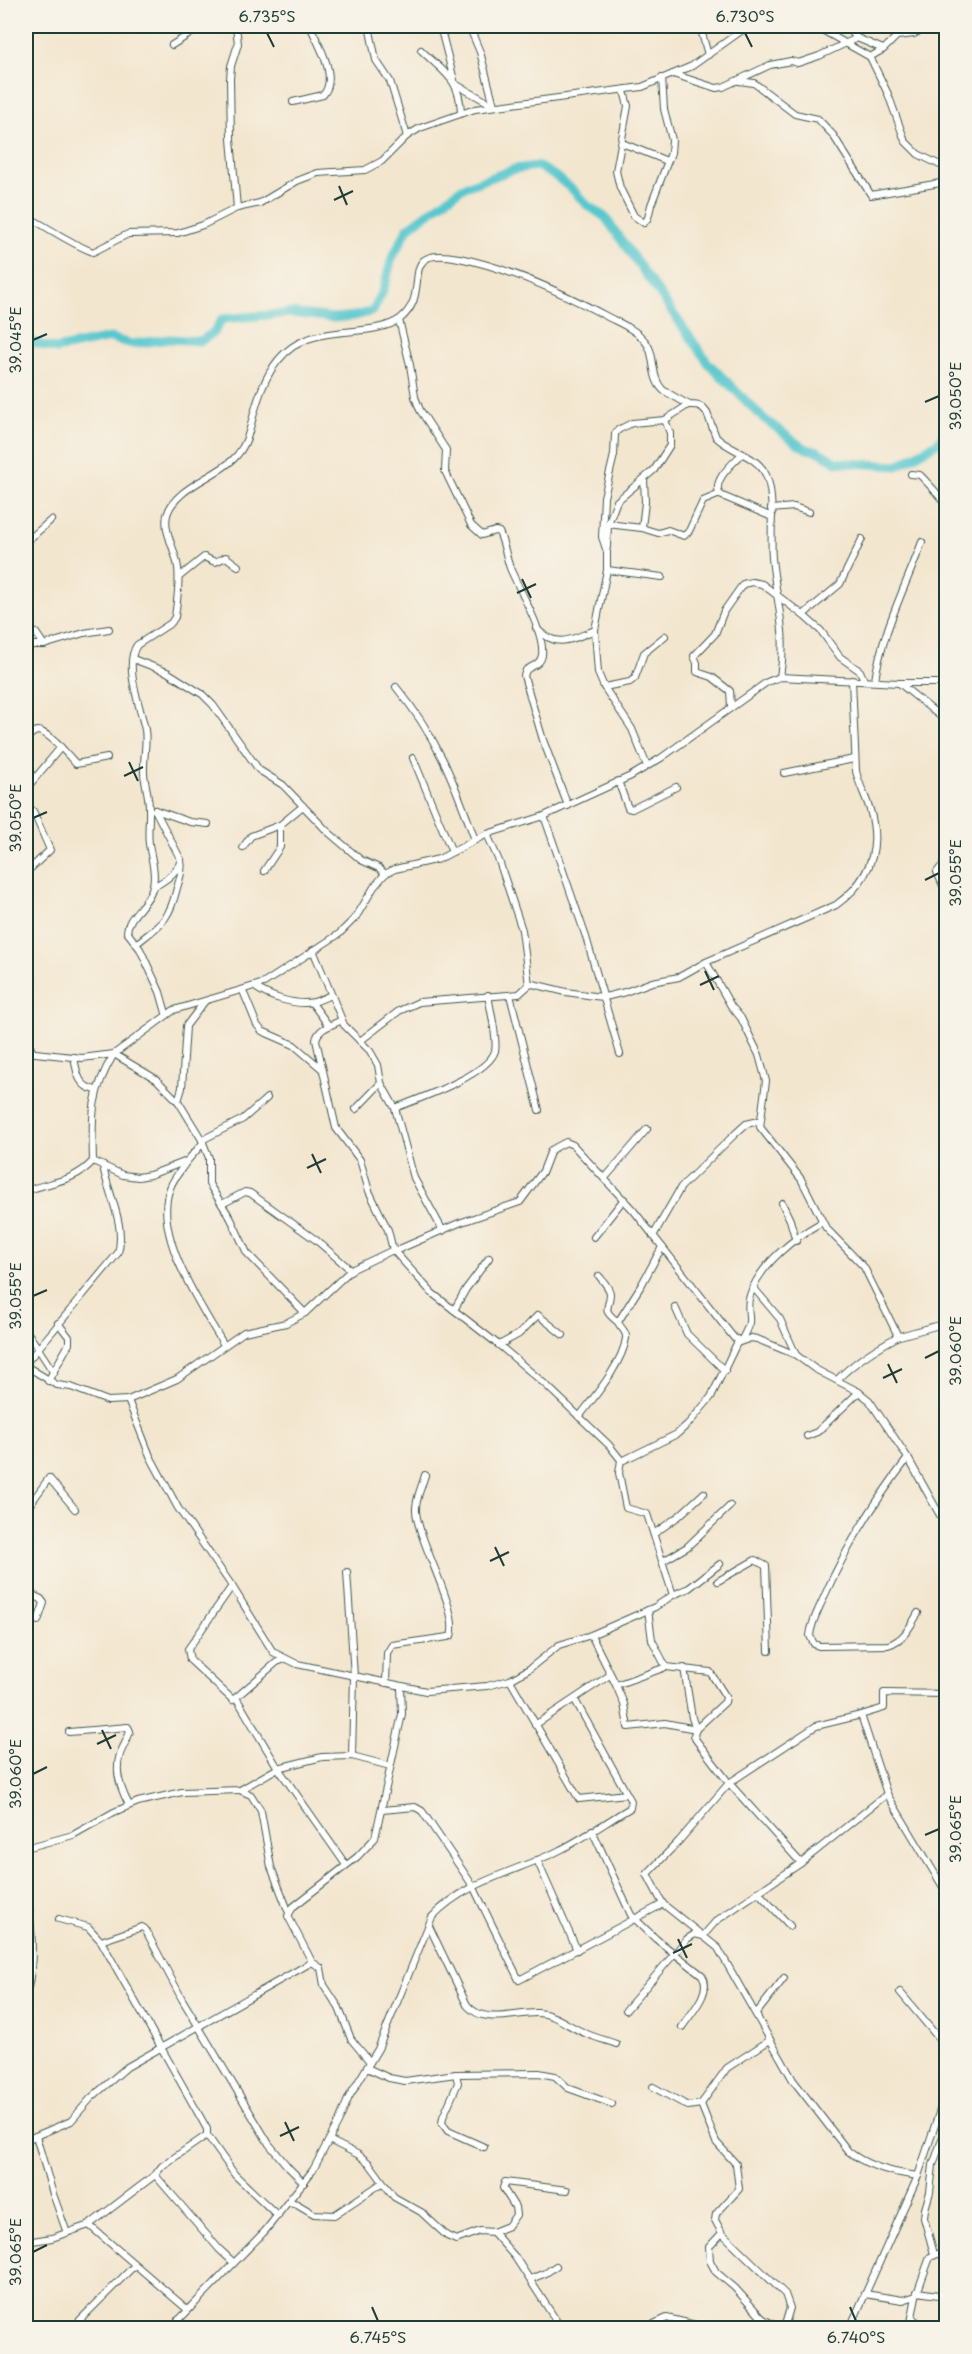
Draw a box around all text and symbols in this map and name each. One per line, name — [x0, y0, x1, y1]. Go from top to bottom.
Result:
text: 6.735°S — [238, 4, 296, 27]
text: 6.730°S — [716, 4, 774, 27]
text: 39.045°E — [3, 306, 26, 374]
text: 39.050°E — [943, 361, 966, 431]
text: 39.050°E — [3, 783, 26, 853]
text: 39.055°E — [943, 839, 966, 907]
text: 39.055°E — [3, 1262, 26, 1330]
text: 39.060°E — [943, 1316, 966, 1386]
text: 39.060°E — [3, 1739, 26, 1809]
text: 39.065°E — [943, 1795, 966, 1863]
text: 39.065°E — [3, 2218, 26, 2286]
text: 6.745°S — [350, 2325, 406, 2348]
text: 6.740°S — [827, 2325, 885, 2348]

